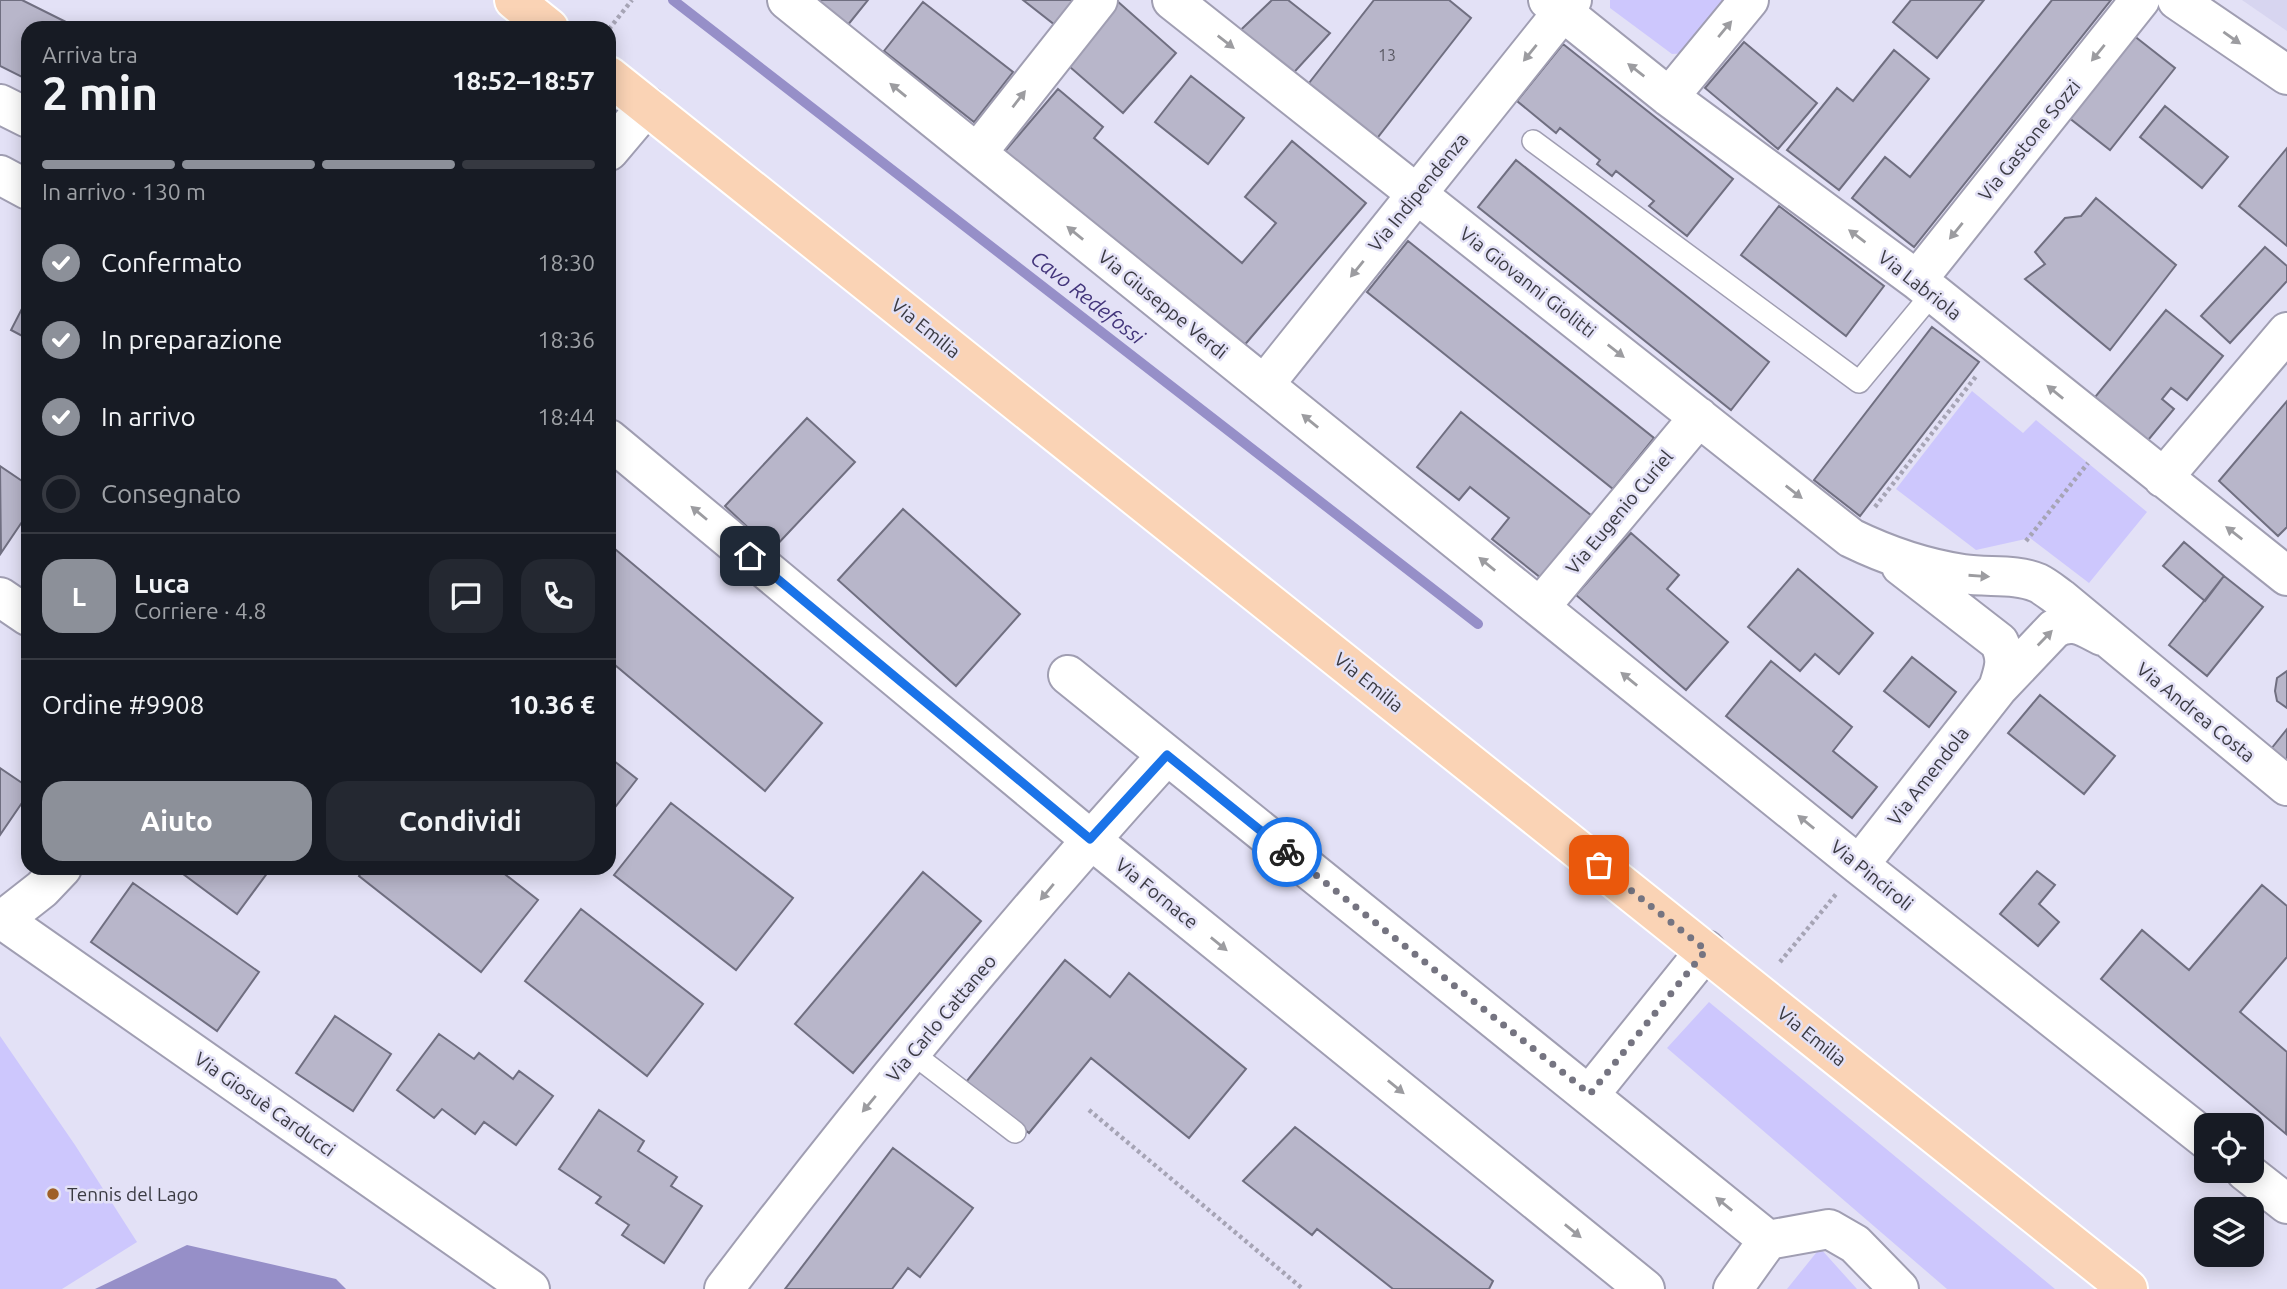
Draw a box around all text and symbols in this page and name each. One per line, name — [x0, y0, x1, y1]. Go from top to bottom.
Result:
one-way arrow — [1717, 21, 1732, 39]
one-way arrow — [2223, 31, 2241, 45]
one-way arrow — [1216, 35, 1234, 50]
text: Arriva tra — [42, 42, 138, 67]
one-way arrow — [1522, 44, 1537, 62]
one-way arrow — [2090, 44, 2105, 62]
house number: 13 — [1378, 46, 1396, 64]
one-way arrow — [1627, 64, 1645, 78]
text: 18:52–18:57 — [452, 66, 595, 95]
text: 2 min — [42, 67, 158, 119]
street label: Via Gastone Sozzi — [1973, 75, 2085, 205]
one-way arrow — [890, 82, 908, 97]
one-way arrow — [1012, 91, 1027, 109]
street label: Via Indipendenza — [1363, 128, 1473, 256]
text: In arrivo · 130 m — [42, 179, 206, 204]
street label: Via Giovanni Giolitti — [1455, 222, 1601, 342]
one-way arrow — [1949, 223, 1964, 240]
one-way arrow — [1067, 225, 1085, 240]
one-way arrow — [1848, 230, 1866, 244]
icon: check — [42, 244, 80, 282]
water label: Cavo Redefossi — [1027, 245, 1150, 349]
street label: Via Giuseppe Verdi — [1094, 245, 1232, 363]
street label: Via Labriola — [1874, 246, 1966, 324]
text: Confermato — [101, 248, 242, 277]
text: 18:30 — [537, 250, 595, 275]
one-way arrow — [1350, 261, 1365, 278]
street label: Via Emilia — [887, 294, 965, 362]
icon: check — [42, 321, 80, 359]
text: In preparazione — [101, 325, 282, 354]
text: 18:36 — [537, 327, 595, 352]
one-way arrow — [1606, 343, 1624, 358]
one-way arrow — [2047, 385, 2064, 400]
icon: check — [42, 398, 80, 436]
text: In arrivo — [101, 402, 196, 431]
text: 18:44 — [537, 404, 595, 429]
one-way arrow — [1301, 414, 1319, 429]
street label: Via Eugenio Curiel — [1561, 446, 1677, 578]
text: Consegnato — [101, 479, 241, 508]
one-way arrow — [1784, 485, 1802, 500]
one-way arrow — [691, 506, 708, 521]
pin — [720, 526, 780, 586]
one-way arrow — [2225, 526, 2243, 541]
icon: home — [731, 537, 769, 575]
one-way arrow — [1478, 557, 1496, 572]
button: chat — [429, 559, 503, 633]
button: phone — [521, 559, 595, 633]
text: Luca — [134, 569, 190, 598]
one-way arrow — [1968, 570, 1990, 581]
text: L — [72, 582, 86, 611]
text: Corriere · 4.8 — [134, 598, 266, 623]
one-way arrow — [2036, 630, 2052, 647]
street label: Via Emilia — [1330, 648, 1408, 716]
street label: Via Andrea Costa — [2132, 658, 2260, 766]
one-way arrow — [1621, 672, 1638, 687]
text: Ordine #9908 — [42, 690, 204, 719]
text: 10.36 € — [509, 690, 595, 719]
street label: Via Amendola — [1883, 723, 1973, 829]
button: Aiuto — [42, 781, 312, 861]
button: Condividi — [326, 781, 595, 861]
one-way arrow — [1798, 815, 1815, 830]
courier — [1252, 817, 1322, 887]
icon: bike — [1268, 833, 1306, 871]
pin — [1569, 835, 1629, 895]
street label: Via Pinciroli — [1826, 835, 1918, 915]
icon: bag — [1580, 846, 1618, 884]
street label: Via Fornace — [1111, 853, 1203, 933]
one-way arrow — [1039, 882, 1054, 900]
one-way arrow — [1211, 936, 1228, 951]
street label: Via Carlo Cattaneo — [881, 950, 1001, 1086]
street label: Via Emilia — [1773, 1002, 1851, 1070]
street label: Via Giosuè Carducci — [191, 1047, 339, 1161]
one-way arrow — [1387, 1080, 1405, 1095]
one-way arrow — [862, 1095, 877, 1113]
map controls — [2194, 1113, 2264, 1267]
button: locate — [2194, 1113, 2264, 1183]
place label: Tennis del Lago — [67, 1183, 198, 1205]
marker: Tennis del Lago — [45, 1186, 61, 1202]
one-way arrow — [1715, 1196, 1733, 1212]
button: layers — [2194, 1197, 2264, 1267]
one-way arrow — [1563, 1223, 1581, 1238]

